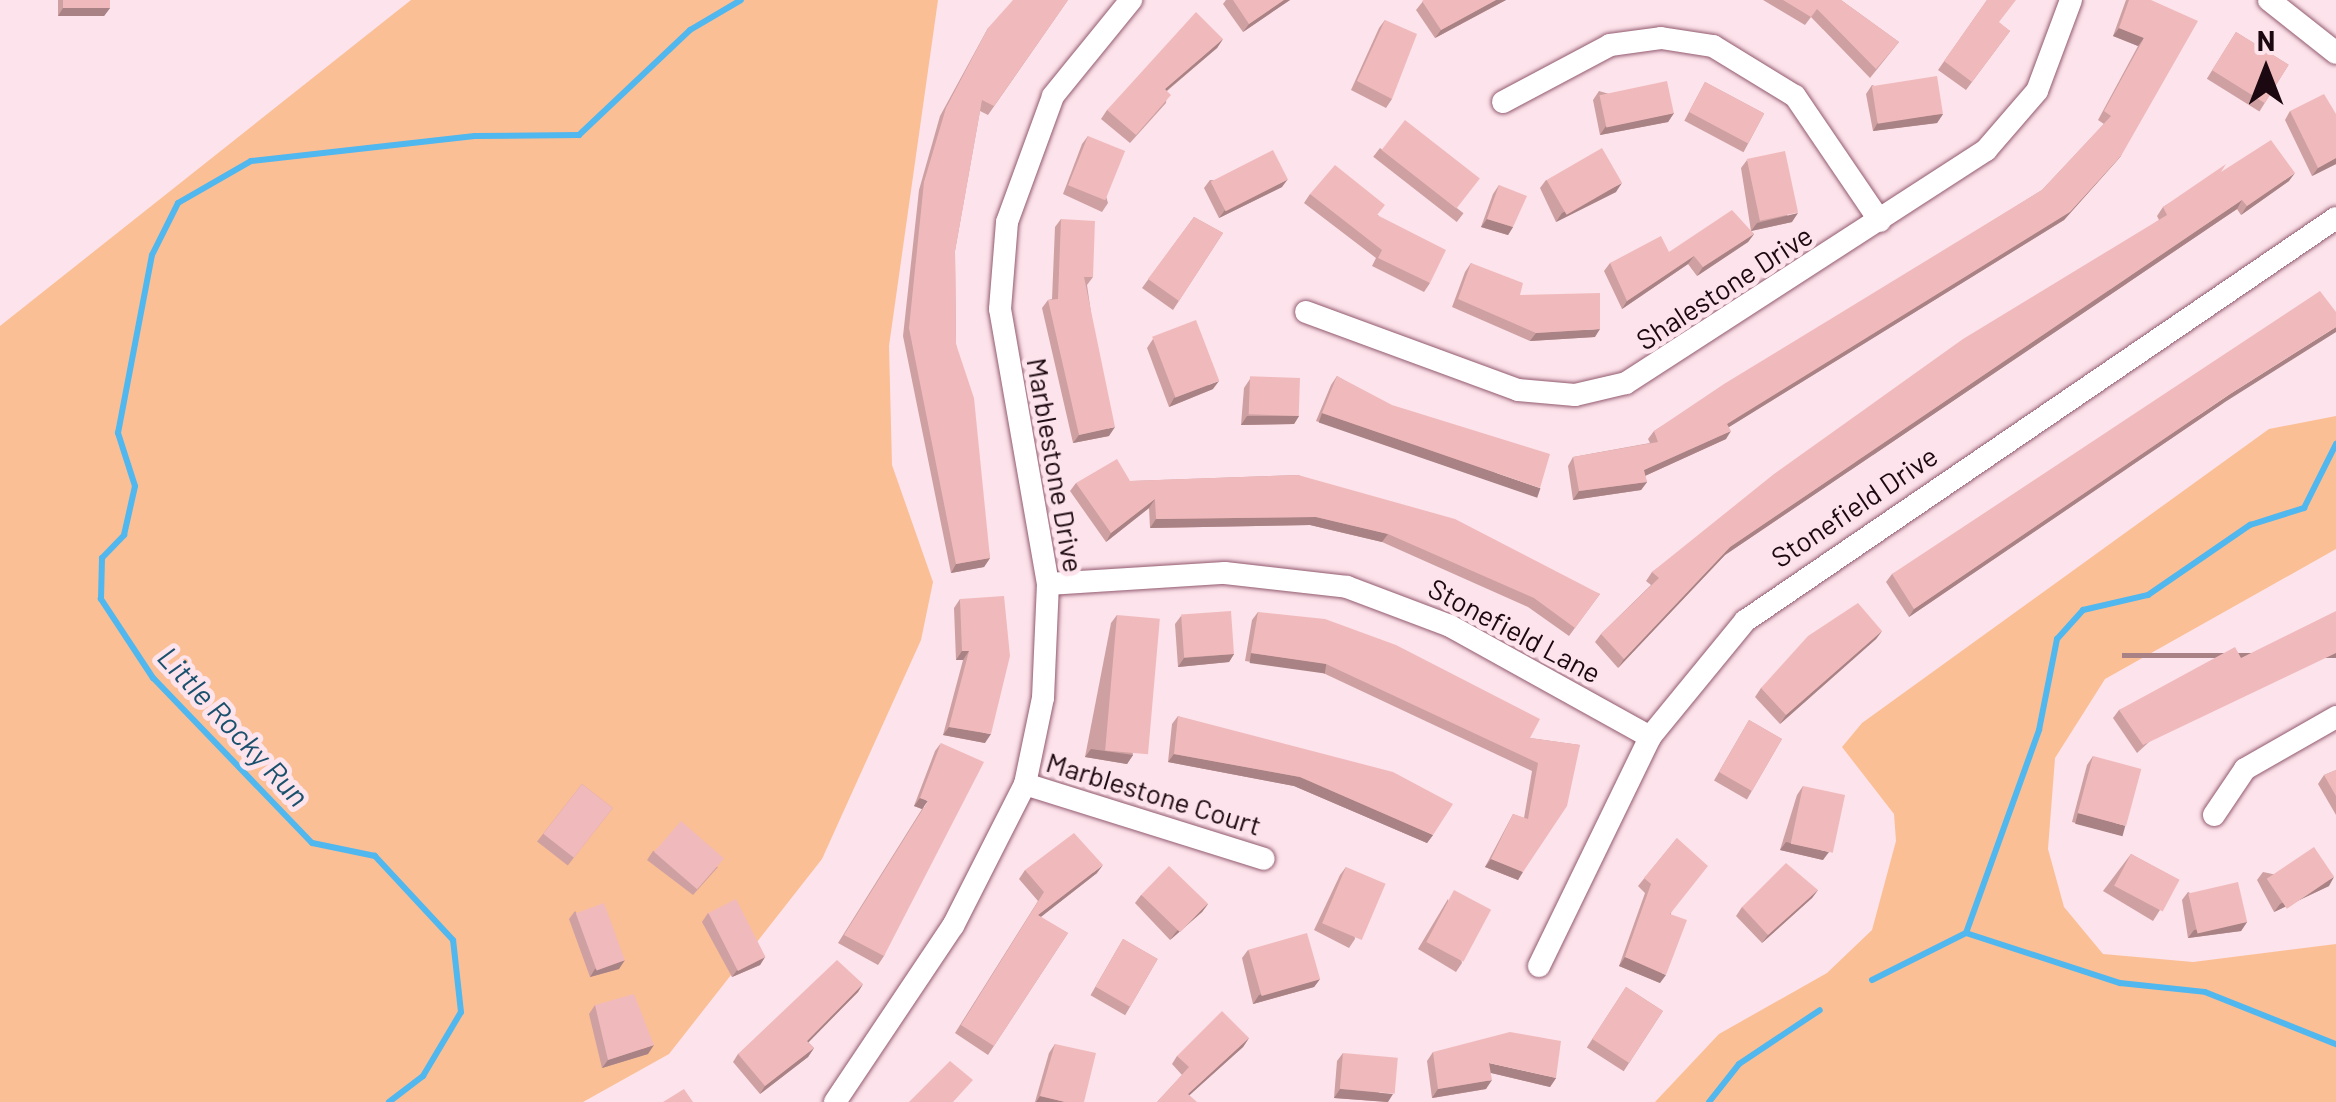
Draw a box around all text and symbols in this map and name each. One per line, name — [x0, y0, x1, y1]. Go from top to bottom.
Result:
north arrow — [2216, 20, 2316, 120]
text: N — [2257, 23, 2275, 57]
street label: Shalestone Drive — [1630, 218, 1818, 356]
street label: Marblestone Drive — [1021, 355, 1091, 575]
street label: Stonefield Drive — [1765, 438, 1943, 574]
street label: Stonefield Lane — [1423, 570, 1607, 690]
water label: Little Rocky Run — [151, 639, 317, 813]
street label: Marblestone Court — [1043, 744, 1265, 842]

